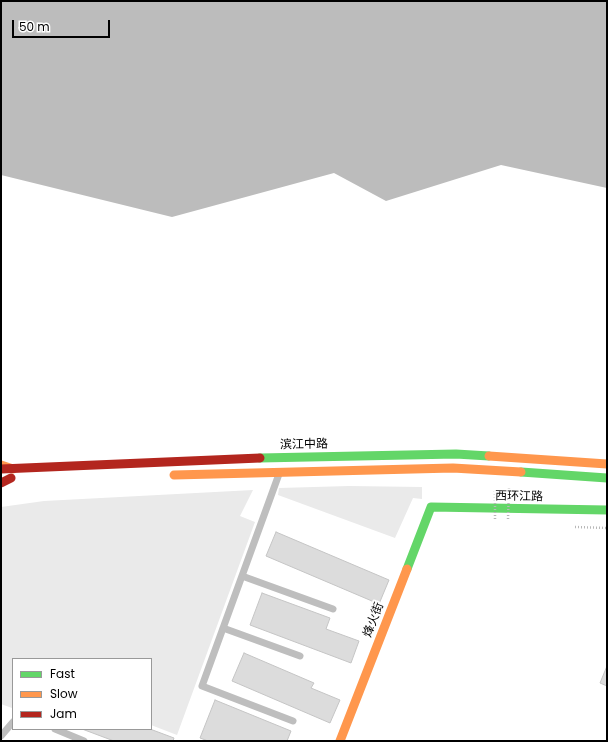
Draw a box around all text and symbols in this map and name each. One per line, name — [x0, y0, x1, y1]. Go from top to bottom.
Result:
scale bar — [14, 12, 112, 38]
text: 50 m — [19, 18, 50, 35]
street label: 滨江中路 — [280, 437, 328, 453]
street label: 西环江路 — [495, 489, 543, 505]
street label: 烽火街 — [361, 601, 387, 639]
legend — [12, 658, 152, 730]
text: Fast — [50, 665, 75, 682]
text: Slow — [50, 685, 78, 702]
text: Jam — [50, 705, 77, 722]

